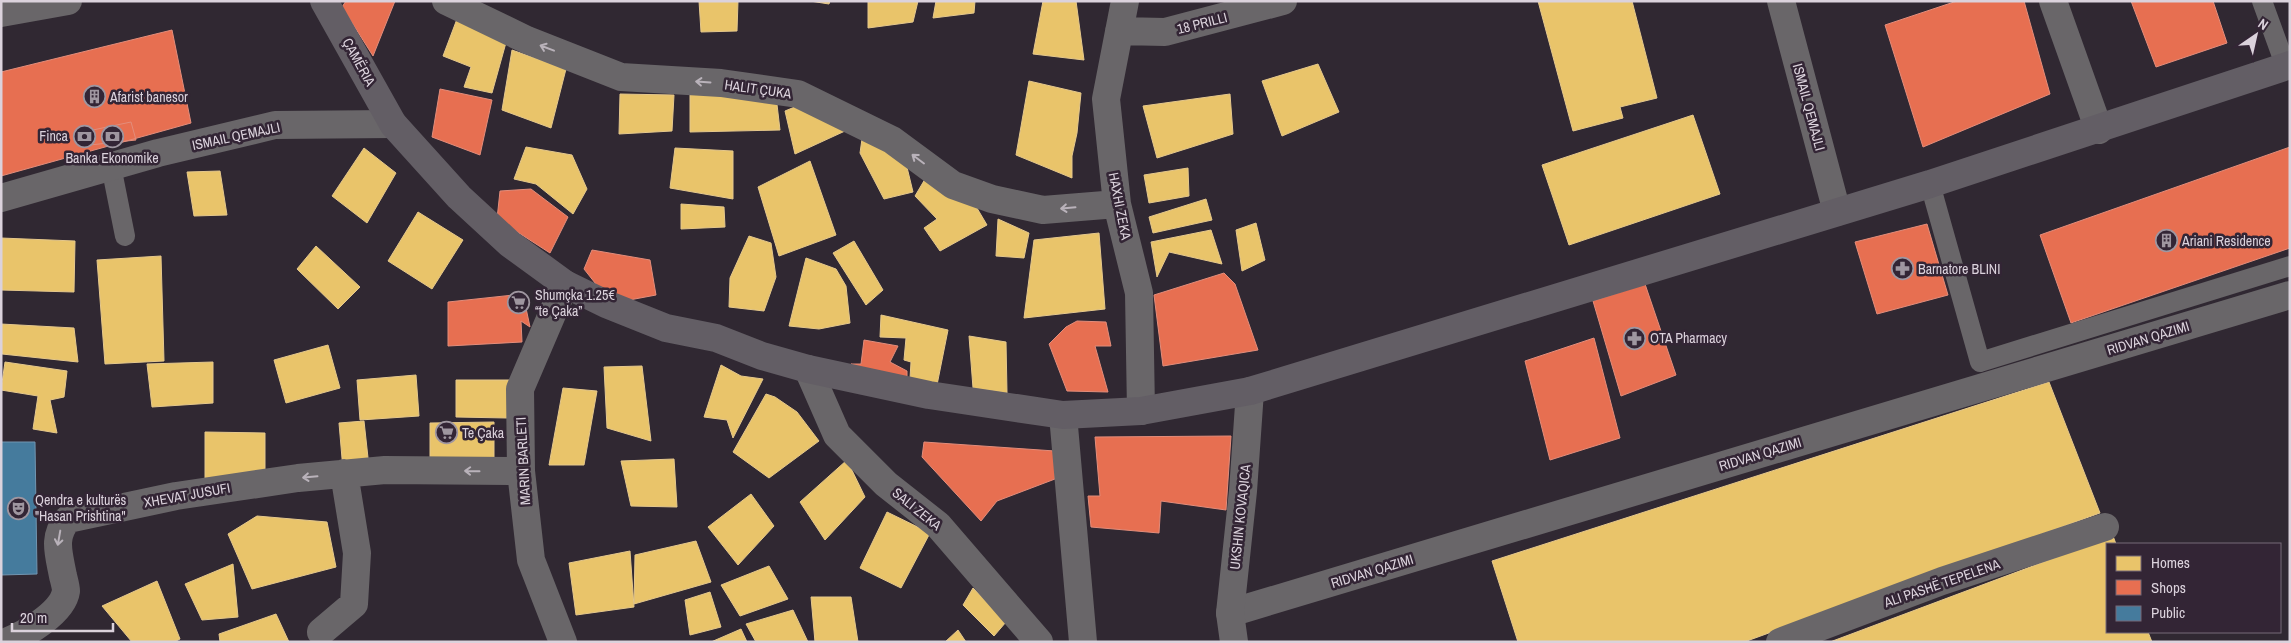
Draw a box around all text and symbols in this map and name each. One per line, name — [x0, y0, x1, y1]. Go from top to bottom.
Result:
street label: 18 PRILLI — [1175, 8, 1229, 38]
north arrow — [2231, 10, 2281, 60]
text: N — [2255, 14, 2272, 34]
street label: ÇAMËRIA — [338, 35, 380, 90]
one-way arrow — [539, 42, 554, 51]
street label: ISMAIL QEMAJLI — [1789, 61, 1829, 153]
street label: HALIT ÇUKA — [723, 75, 793, 103]
one-way arrow — [696, 77, 712, 86]
building icon: Afarist banesor — [82, 85, 106, 109]
place label: Afarist banesor — [109, 88, 188, 106]
street label: ISMAIL QEMAJLI — [190, 118, 282, 154]
bank icon: Finca — [72, 124, 96, 148]
bank icon: Banka Ekonomike — [100, 124, 124, 148]
place label: Finca — [39, 127, 69, 145]
place label: Banka Ekonomike — [65, 149, 159, 167]
one-way arrow — [911, 154, 925, 164]
street label: HAXHI ZEKA — [1105, 171, 1135, 242]
one-way arrow — [1061, 203, 1077, 213]
building icon: Ariani Residence — [2154, 229, 2178, 253]
place label: Ariani Residence — [2181, 232, 2271, 250]
pharmacy icon: Barnatore BLINI — [1890, 257, 1914, 281]
place label: Barnatore BLINI — [1918, 260, 2000, 278]
place label: Shumçka 1.25€ “te Çaka” — [535, 286, 615, 320]
supermarket icon: Shumçka 1.25€ “te Çaka” — [507, 291, 531, 315]
street label: RIDVAN QAZIMI — [2105, 317, 2191, 359]
pharmacy icon: OTA Pharmacy — [1622, 326, 1646, 350]
place label: OTA Pharmacy — [1650, 329, 1727, 347]
street label: MARIN BARLETI — [512, 417, 534, 505]
supermarket icon: Te Çaka — [434, 421, 458, 445]
place label: Te Çaka — [462, 424, 505, 442]
street label: RIDVAN QAZIMI — [1717, 433, 1803, 475]
street label: UKSHIN KOVAQICA — [1226, 463, 1255, 571]
one-way arrow — [464, 466, 480, 476]
one-way arrow — [302, 472, 318, 481]
street label: XHEVAT JUSUFI — [142, 479, 232, 511]
street label: SALI ZEKA — [889, 484, 945, 534]
place label: Qendra e kulturës "Hasan Prishtina" — [35, 491, 127, 525]
theatre icon: Qendra e kulturës "Hasan Prishtina" — [7, 496, 31, 520]
one-way arrow — [53, 529, 63, 545]
legend — [2106, 543, 2281, 633]
street label: RIDVAN QAZIMI — [1329, 550, 1415, 592]
text: Homes — [2151, 552, 2190, 573]
street label: ALI PASHË TEPELENA — [1881, 555, 2003, 612]
text: Shops — [2151, 577, 2186, 598]
scale bar — [12, 600, 114, 632]
text: Public — [2151, 602, 2185, 623]
text: 20 m — [20, 607, 47, 628]

